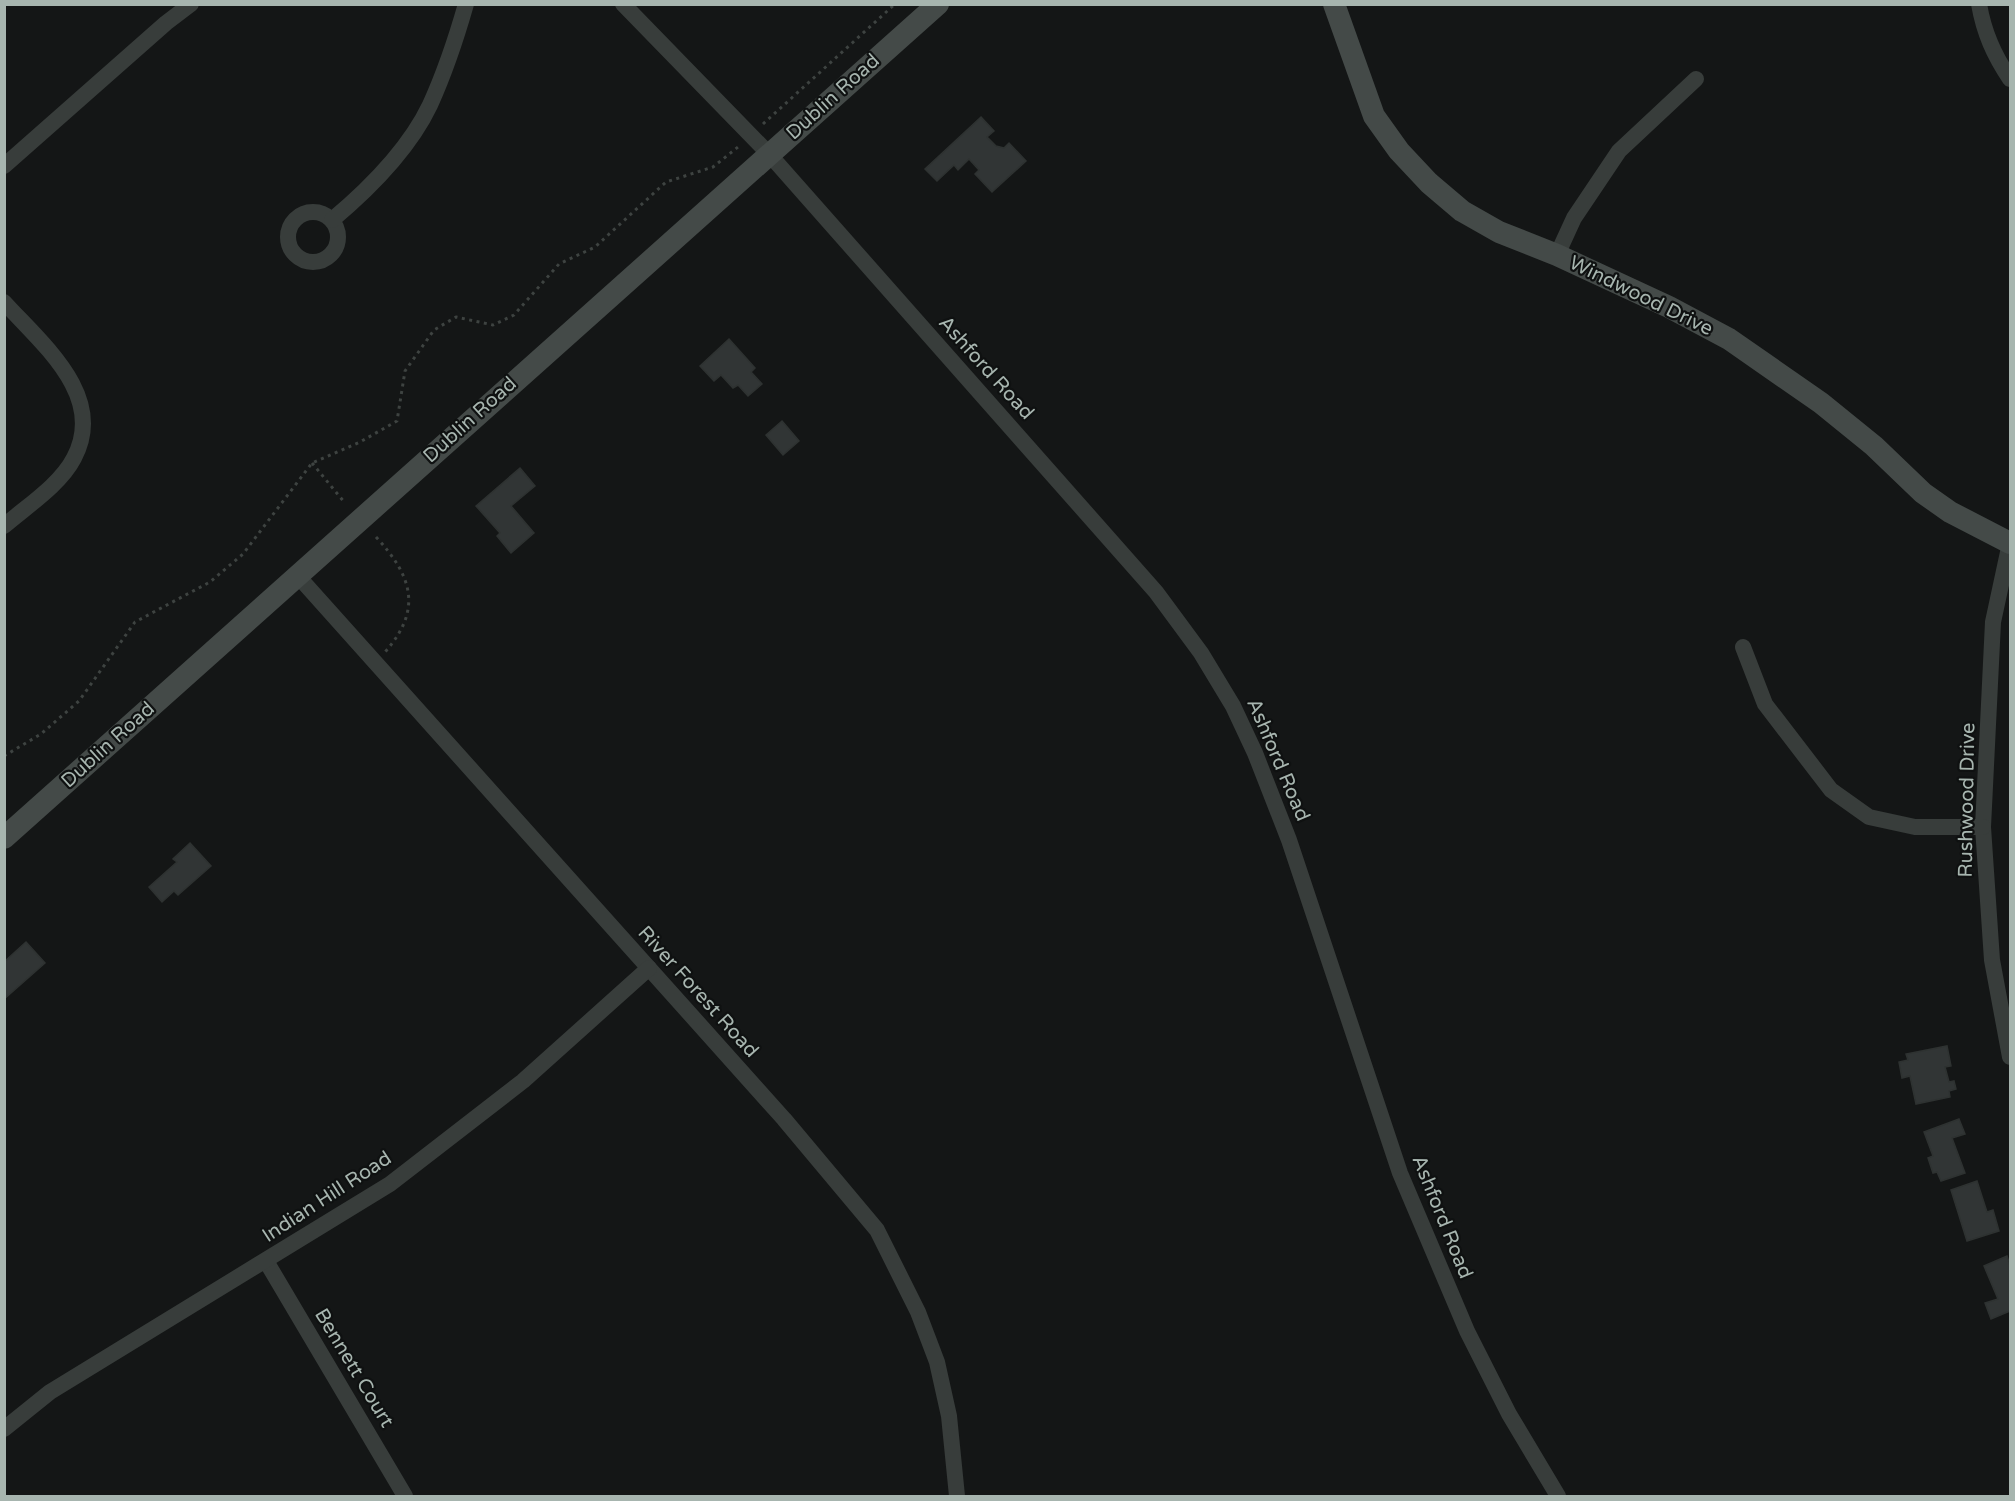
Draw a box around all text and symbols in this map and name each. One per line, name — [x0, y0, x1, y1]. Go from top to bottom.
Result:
street label: Dublin Road — [781, 49, 885, 145]
street label: Windwood Drive — [1565, 251, 1717, 341]
street label: Ashford Road — [933, 311, 1039, 425]
street label: Dublin Road — [418, 372, 522, 468]
street label: Ashford Road — [1241, 695, 1315, 825]
street label: Dublin Road — [56, 697, 160, 793]
street label: Rushwood Drive — [1954, 722, 1980, 878]
street label: River Forest Road — [633, 921, 763, 1063]
street label: Indian Hill Road — [258, 1146, 396, 1248]
street label: Ashford Road — [1406, 1152, 1478, 1282]
street label: Bennett Court — [309, 1304, 399, 1432]

